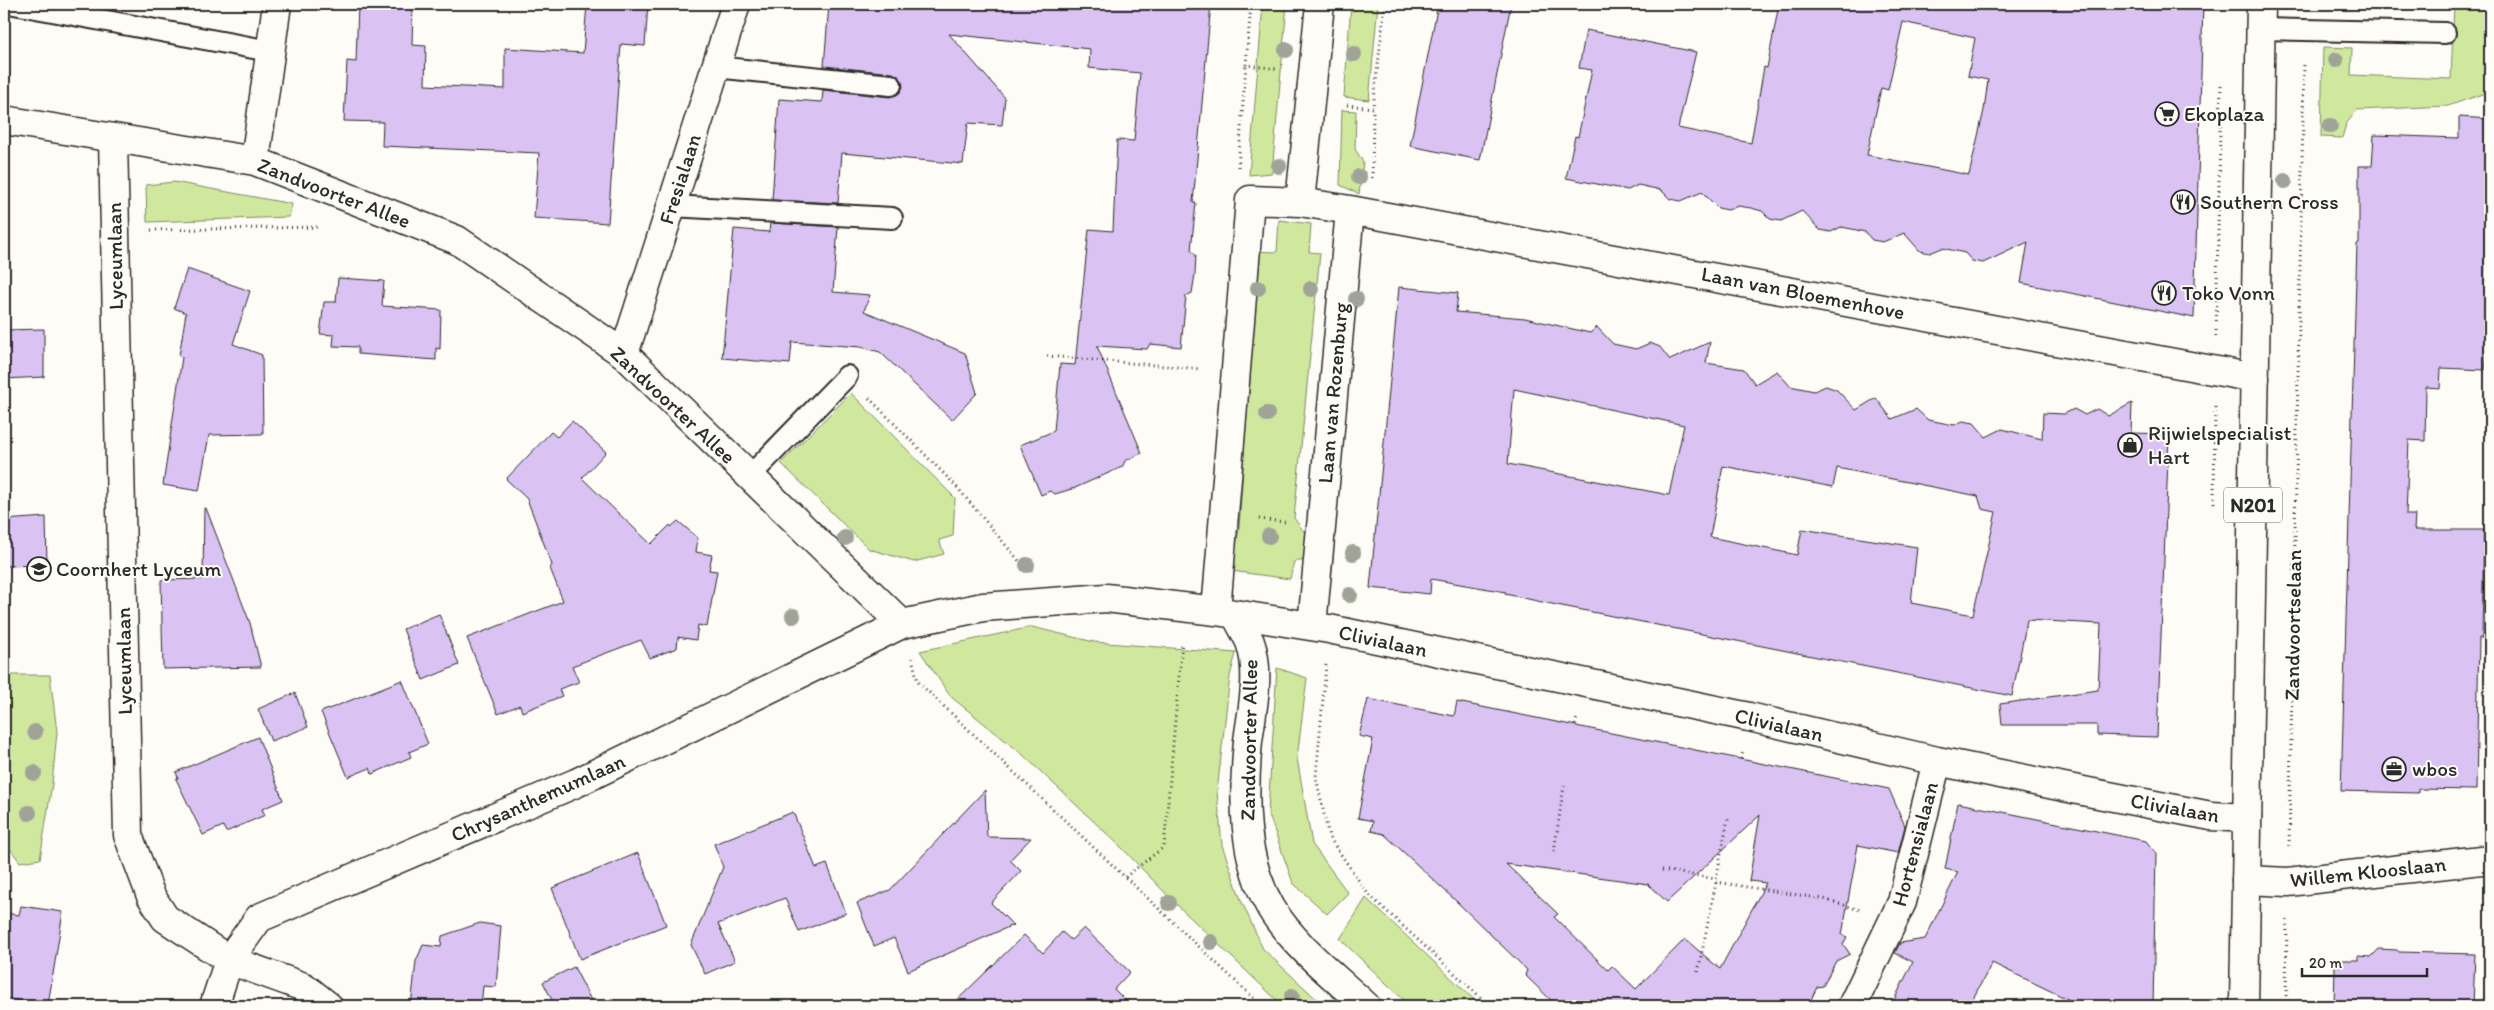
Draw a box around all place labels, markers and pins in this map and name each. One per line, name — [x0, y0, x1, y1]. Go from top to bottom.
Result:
supermarket icon: Ekoplaza — [2154, 101, 2180, 127]
place label: Ekoplaza — [2184, 101, 2264, 126]
restaurant icon: Southern Cross — [2170, 189, 2196, 215]
place label: Southern Cross — [2200, 189, 2339, 214]
restaurant icon: Toko Vonn — [2151, 280, 2177, 306]
place label: Toko Vonn — [2182, 280, 2275, 305]
place label: Rijwielspecialist Hart — [2148, 420, 2291, 469]
shop icon: Rijwielspecialist Hart — [2117, 432, 2143, 458]
school or university icon: Coornhert Lyceum — [26, 556, 52, 582]
place label: Coornhert Lyceum — [56, 556, 222, 581]
office icon: wbos — [2381, 756, 2407, 782]
place label: wbos — [2412, 756, 2457, 781]

